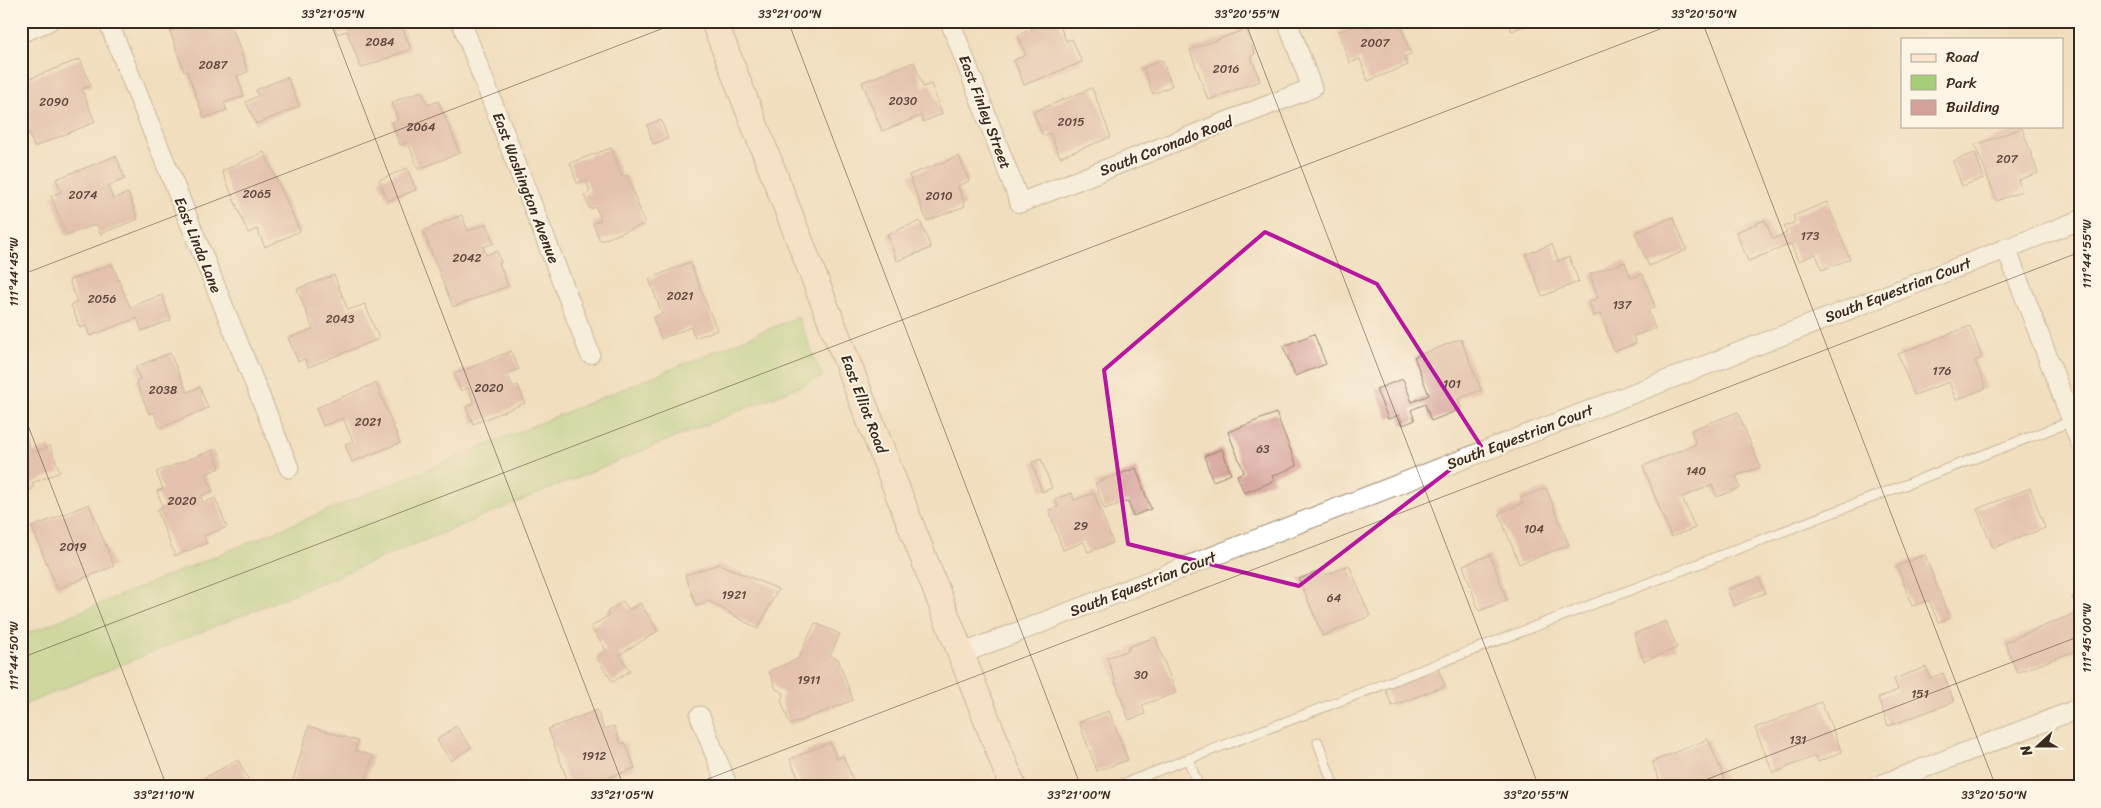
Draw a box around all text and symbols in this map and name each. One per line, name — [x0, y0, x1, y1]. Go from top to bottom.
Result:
text: 33°21'05"N — [301, 3, 365, 25]
text: 33°21'00"N — [758, 3, 822, 25]
text: 33°20'55"N — [1214, 3, 1280, 25]
text: 33°20'50"N — [1671, 3, 1737, 25]
house number: 2084 — [365, 31, 395, 53]
house number: 2007 — [1361, 32, 1391, 54]
legend — [1901, 38, 2064, 128]
text: Road — [1946, 44, 1979, 70]
street label: East Finley Street — [951, 51, 1019, 173]
house number: 2087 — [199, 54, 228, 76]
house number: 2016 — [1213, 58, 1239, 80]
text: Park — [1946, 70, 1977, 96]
house number: 2030 — [889, 90, 918, 112]
house number: 2090 — [39, 91, 69, 113]
text: Building — [1946, 94, 2000, 120]
street label: East Washington Avenue — [485, 108, 567, 268]
street label: South Coronado Road — [1096, 108, 1237, 183]
house number: 2015 — [1058, 111, 1085, 133]
house number: 2064 — [407, 116, 436, 138]
house number: 207 — [1996, 148, 2019, 170]
house number: 2065 — [243, 183, 271, 205]
house number: 2074 — [69, 184, 98, 206]
house number: 2010 — [925, 185, 953, 207]
street label: East Linda Lane — [167, 193, 229, 297]
text: 111°44'55"W — [2076, 219, 2098, 288]
house number: 173 — [1801, 225, 1820, 247]
text: 111°44'45"W — [3, 237, 25, 307]
house number: 2042 — [453, 247, 482, 269]
street label: South Equestrian Court — [1821, 250, 1976, 330]
house number: 2021 — [667, 285, 693, 307]
house number: 2056 — [88, 288, 117, 310]
house number: 137 — [1613, 294, 1632, 316]
house number: 2043 — [326, 308, 355, 330]
street label: East Elliot Road — [833, 351, 895, 458]
house number: 176 — [1933, 360, 1952, 382]
house number: 101 — [1443, 373, 1461, 395]
house number: 2020 — [474, 377, 504, 399]
house number: 2038 — [149, 379, 177, 401]
street label: South Equestrian Court — [1443, 397, 1598, 477]
house number: 2021 — [355, 411, 381, 433]
house number: 63 — [1256, 438, 1270, 460]
house number: 140 — [1686, 460, 1707, 482]
house number: 2020 — [167, 490, 197, 512]
house number: 29 — [1074, 515, 1088, 537]
house number: 104 — [1524, 518, 1545, 540]
house number: 2019 — [59, 536, 87, 558]
street label: South Equestrian Court — [1066, 544, 1221, 624]
house number: 1921 — [722, 584, 746, 606]
house number: 64 — [1327, 587, 1342, 609]
text: 111°45'00"W — [2076, 603, 2098, 673]
text: 111°44'50"W — [3, 621, 25, 691]
house number: 30 — [1134, 664, 1148, 686]
house number: 1911 — [798, 669, 820, 691]
house number: 151 — [1911, 683, 1929, 705]
north arrow — [2014, 720, 2064, 770]
house number: 131 — [1790, 729, 1806, 751]
text: N — [2013, 741, 2040, 760]
house number: 1912 — [582, 745, 606, 767]
text: 33°21'10"N — [134, 784, 195, 806]
text: 33°21'05"N — [590, 784, 654, 806]
text: 33°21'00"N — [1047, 784, 1111, 806]
text: 33°20'55"N — [1503, 784, 1569, 806]
text: 33°20'50"N — [1961, 784, 2027, 806]

